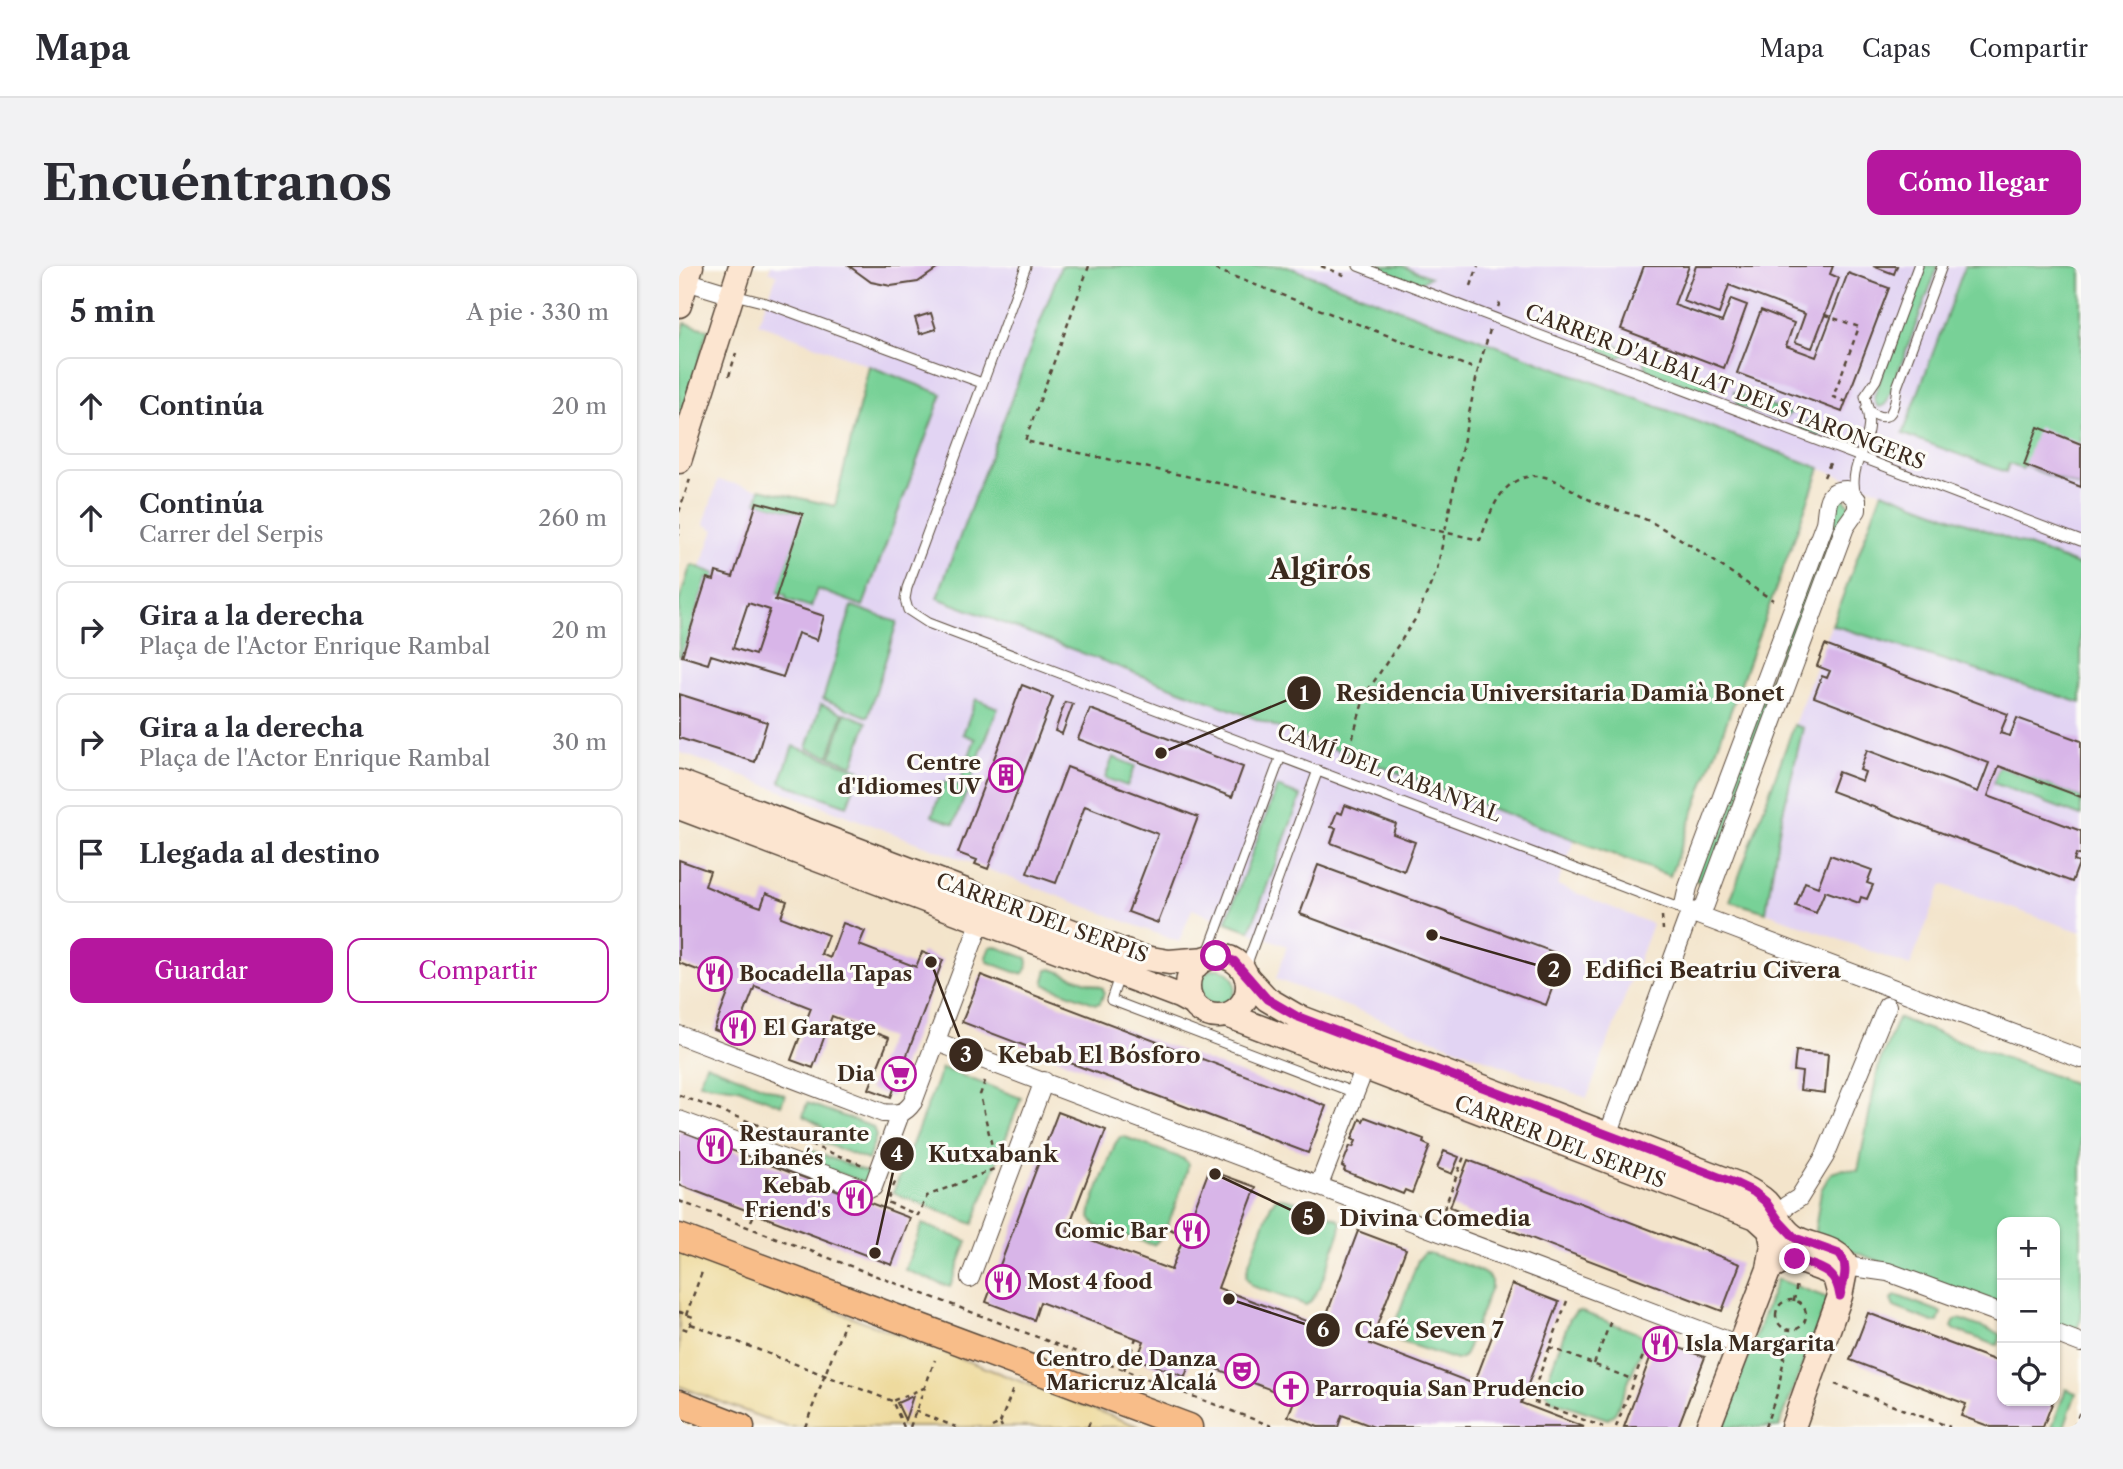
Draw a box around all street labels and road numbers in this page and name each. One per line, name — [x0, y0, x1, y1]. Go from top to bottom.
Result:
street label: CARRER D'ALBALAT DELS TARONGERS — [1522, 299, 1929, 475]
street label: CAMÍ DEL CABANYAL — [1274, 718, 1505, 827]
street label: CARRER DEL SERPIS — [933, 868, 1152, 968]
street label: CARRER DEL SERPIS — [1451, 1090, 1669, 1193]

